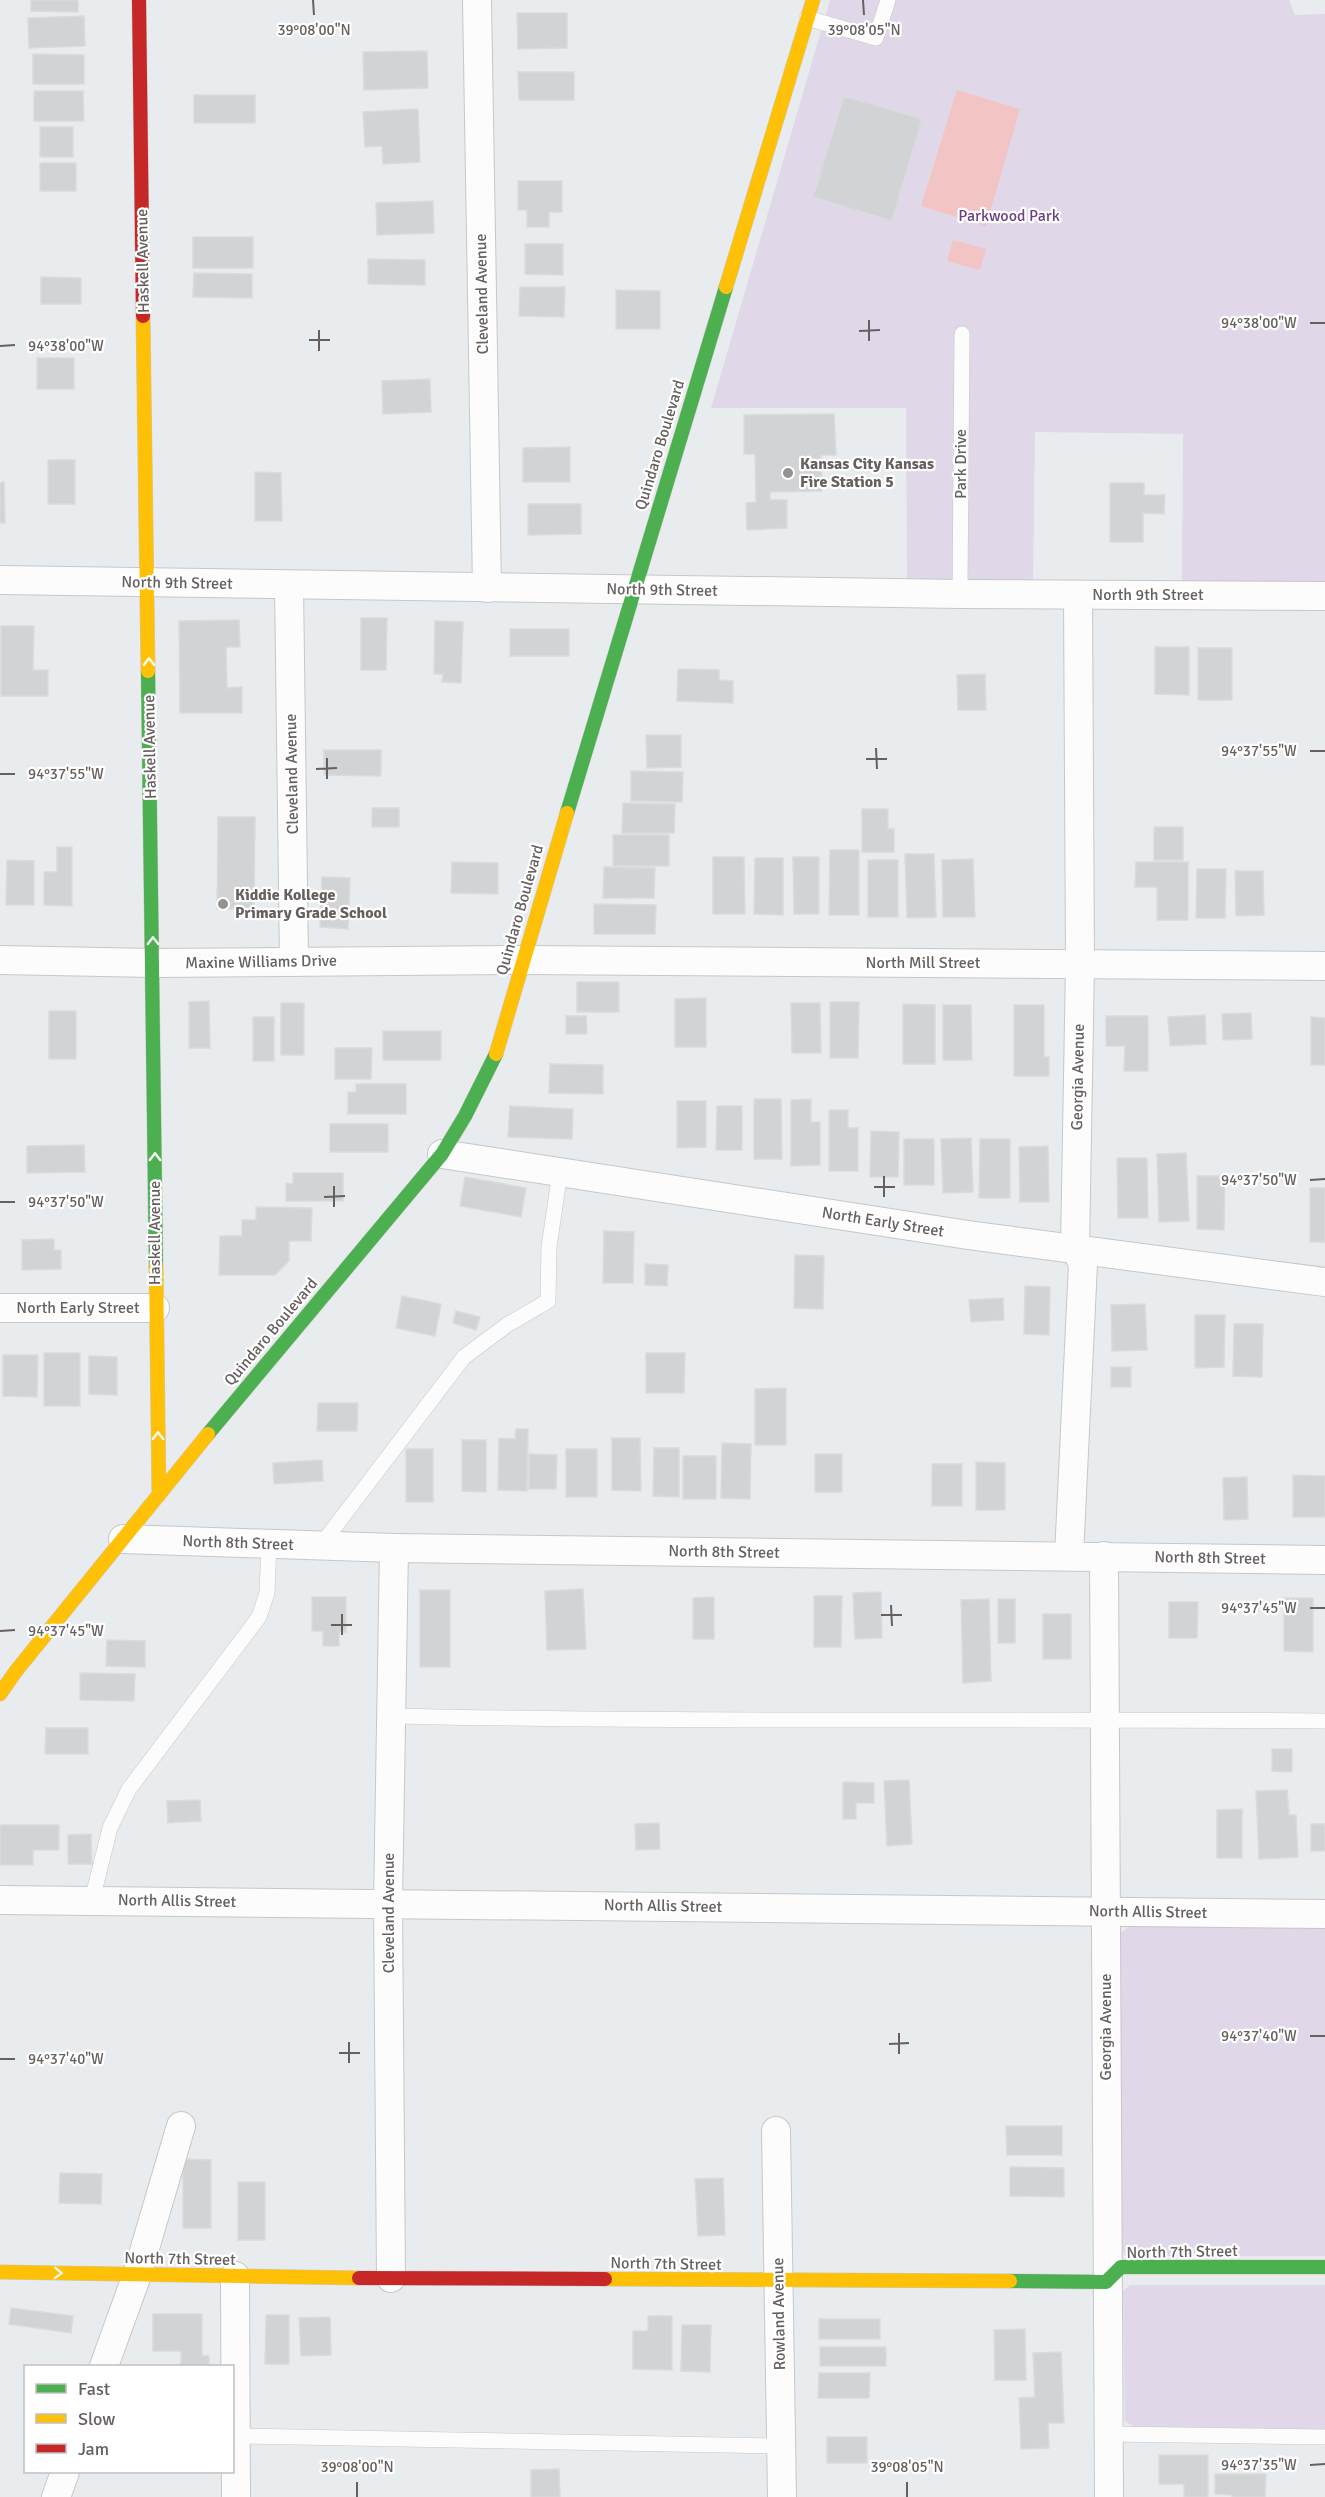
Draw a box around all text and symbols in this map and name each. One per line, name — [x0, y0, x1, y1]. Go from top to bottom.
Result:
text: 39°08'00"N — [277, 21, 351, 39]
text: 39°08'05"N — [827, 21, 901, 39]
park label: Parkwood Park — [958, 206, 1060, 226]
street label: Haskell Avenue — [132, 209, 154, 313]
street label: Cleveland Avenue — [471, 233, 493, 355]
text: 94°38'00"W — [1221, 314, 1297, 332]
text: 94°38'00"W — [28, 337, 104, 355]
street label: Quindaro Boulevard — [631, 378, 689, 512]
street label: Park Drive — [951, 429, 971, 499]
place label: Kansas City Kansas Fire Station 5 — [800, 454, 934, 492]
marker: Kansas City Kansas Fire Station 5 — [781, 466, 795, 480]
street label: North 9th Street — [121, 572, 233, 594]
street label: North 9th Street — [606, 579, 718, 601]
street label: North 9th Street — [1092, 585, 1204, 605]
one-way arrow — [142, 658, 155, 667]
street label: Haskell Avenue — [139, 695, 161, 799]
street label: Cleveland Avenue — [281, 713, 303, 835]
text: 94°37'55"W — [1221, 742, 1297, 760]
text: 94°37'55"W — [28, 765, 104, 783]
street label: Quindaro Boulevard — [492, 842, 548, 978]
place label: Kiddie Kollege Primary Grade School — [235, 885, 387, 923]
marker: Kiddie Kollege Primary Grade School — [216, 897, 230, 911]
one-way arrow — [147, 937, 159, 946]
street label: Maxine Williams Drive — [185, 951, 337, 973]
street label: North Mill Street — [866, 953, 981, 973]
street label: Georgia Avenue — [1067, 1023, 1089, 1131]
one-way arrow — [149, 1153, 161, 1162]
text: 94°37'50"W — [1221, 1171, 1297, 1189]
street label: Haskell Avenue — [145, 1181, 165, 1285]
text: 94°37'50"W — [28, 1193, 104, 1211]
street label: North Early Street — [821, 1202, 946, 1242]
street label: Quindaro Boulevard — [220, 1274, 322, 1390]
street label: North Early Street — [16, 1298, 140, 1318]
one-way arrow — [152, 1432, 164, 1441]
street label: North 8th Street — [182, 1531, 294, 1555]
street label: North 8th Street — [668, 1541, 780, 1563]
street label: North 8th Street — [1154, 1547, 1266, 1569]
text: 94°37'45"W — [1221, 1599, 1297, 1617]
text: 94°37'45"W — [28, 1622, 104, 1640]
street label: Cleveland Avenue — [379, 1853, 399, 1973]
street label: North Allis Street — [118, 1890, 237, 1912]
street label: North Allis Street — [604, 1895, 723, 1917]
street label: North Allis Street — [1089, 1901, 1208, 1923]
street label: Georgia Avenue — [1096, 1974, 1116, 2080]
text: 94°37'40"W — [1221, 2027, 1297, 2045]
text: 94°37'40"W — [28, 2050, 104, 2068]
street label: North 7th Street — [1126, 2241, 1238, 2263]
street label: North 7th Street — [124, 2248, 236, 2270]
street label: North 7th Street — [610, 2253, 722, 2275]
street label: Rowland Avenue — [768, 2257, 790, 2371]
one-way arrow — [54, 2267, 63, 2279]
legend — [24, 2365, 234, 2473]
text: Fast — [78, 2378, 110, 2400]
text: Slow — [78, 2408, 115, 2430]
text: Jam — [78, 2438, 109, 2460]
text: 94°37'35"W — [1221, 2456, 1297, 2474]
text: 39°08'00"N — [320, 2458, 394, 2476]
text: 39°08'05"N — [870, 2458, 944, 2476]

